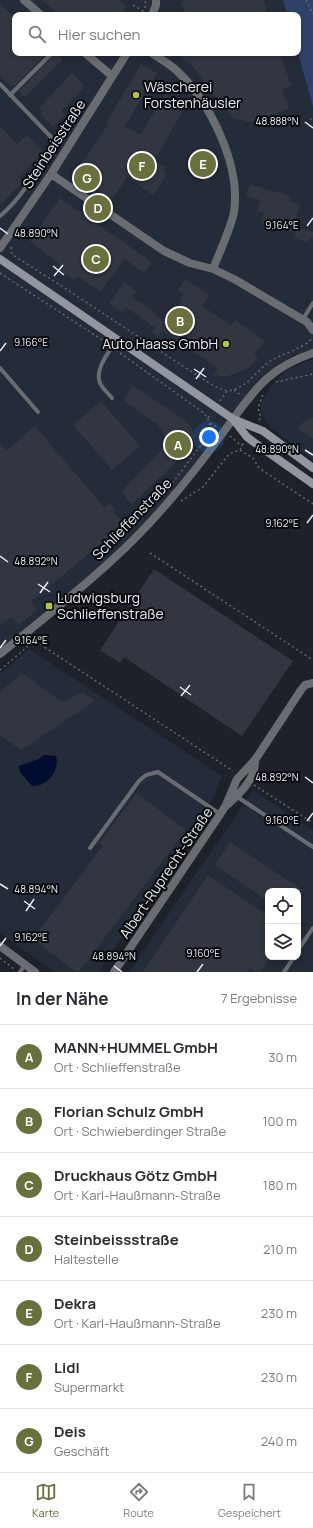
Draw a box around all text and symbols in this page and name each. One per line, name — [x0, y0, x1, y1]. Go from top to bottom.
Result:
search box — [12, 12, 301, 56]
icon: search — [26, 23, 48, 45]
text: Hier suchen — [58, 24, 140, 45]
place label: Wäscherei Forstenhäusler — [144, 77, 241, 112]
marker: Wäscherei Forstenhäusler — [131, 90, 141, 100]
street label: Steinbeisstraße — [18, 95, 90, 192]
text: 48.888°N — [256, 114, 299, 128]
pin: E — [190, 149, 216, 179]
pin: F — [129, 151, 155, 181]
pin: G — [74, 163, 100, 193]
pin: D — [85, 193, 111, 223]
text: 9.164°E — [265, 218, 299, 232]
text: 48.890°N — [14, 226, 58, 240]
pin: C — [83, 244, 109, 274]
pin: B — [167, 306, 193, 336]
place label: Auto Haass GmbH — [102, 334, 218, 353]
text: 9.166°E — [14, 335, 48, 349]
marker: Auto Haass GmbH — [221, 339, 231, 349]
your location — [199, 427, 219, 447]
pin: A — [165, 430, 191, 460]
text: 48.890°N — [255, 442, 299, 456]
street label: Schlieffenstraße — [88, 474, 176, 564]
text: 9.162°E — [265, 516, 299, 530]
text: 48.892°N — [14, 554, 58, 568]
place label: Ludwigsburg Schlieffenstraße — [57, 588, 164, 623]
marker: Ludwigsburg Schlieffenstraße — [44, 601, 54, 611]
text: 9.164°E — [14, 633, 48, 647]
text: 48.892°N — [255, 770, 299, 784]
street label: Albert-Ruprecht-Straße — [114, 803, 217, 942]
text: 9.160°E — [265, 813, 299, 827]
text: 48.894°N — [14, 882, 58, 896]
map controls — [265, 888, 301, 960]
button: locate — [265, 888, 301, 924]
button: layers — [265, 924, 301, 960]
text: 9.162°E — [14, 930, 48, 944]
text: 9.160°E — [186, 946, 220, 960]
text: 48.894°N — [92, 949, 136, 963]
text: In der Nähe — [16, 987, 109, 1010]
text: 7 Ergebnisse — [221, 989, 297, 1007]
text: MANN+HUMMEL GmbH — [54, 1037, 218, 1058]
text: A — [25, 1048, 33, 1066]
text: 30 m — [268, 1048, 297, 1066]
text: Ort · Schlieffenstraße — [54, 1058, 181, 1076]
text: Florian Schulz GmbH — [54, 1101, 204, 1122]
text: B — [25, 1112, 33, 1130]
text: 100 m — [262, 1112, 297, 1130]
text: Ort · Schwieberdinger Straße — [54, 1122, 226, 1140]
text: Druckhaus Götz GmbH — [54, 1165, 217, 1186]
text: C — [24, 1176, 34, 1194]
text: 180 m — [263, 1176, 297, 1194]
text: Ort · Karl-Haußmann-Straße — [54, 1186, 221, 1204]
text: Steinbeissstraße — [54, 1229, 179, 1250]
text: D — [24, 1240, 34, 1258]
text: 210 m — [263, 1240, 297, 1258]
text: Haltestelle — [54, 1250, 119, 1268]
text: Dekra — [54, 1293, 96, 1314]
text: E — [25, 1304, 33, 1322]
text: 230 m — [261, 1304, 297, 1322]
text: Ort · Karl-Haußmann-Straße — [54, 1314, 221, 1332]
text: Lidl — [54, 1357, 80, 1378]
text: F — [26, 1368, 32, 1386]
text: 230 m — [261, 1368, 297, 1386]
text: Supermarkt — [54, 1378, 124, 1396]
text: Deis — [54, 1421, 86, 1442]
text: G — [24, 1432, 34, 1450]
text: 240 m — [261, 1432, 297, 1450]
text: Geschäft — [54, 1442, 110, 1460]
tab: Karte — [32, 1481, 59, 1520]
tab: Route — [123, 1481, 154, 1520]
tab: Gespeichert — [218, 1481, 281, 1520]

